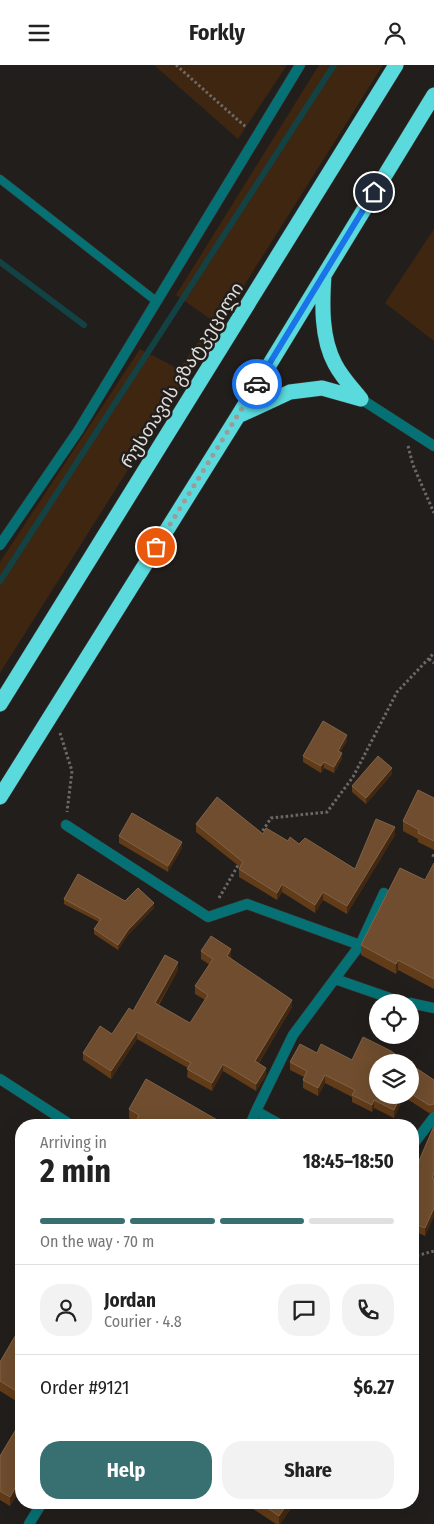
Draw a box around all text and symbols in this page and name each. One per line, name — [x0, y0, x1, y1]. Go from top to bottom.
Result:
icon: menu — [25, 19, 53, 47]
text: Forkly — [189, 19, 245, 46]
icon: person — [381, 19, 409, 47]
pin — [353, 171, 395, 213]
icon: home — [360, 178, 388, 206]
street label: რუსთავის გზატკეცილი — [116, 278, 248, 472]
courier — [232, 359, 282, 409]
icon: car — [243, 370, 271, 398]
pin — [135, 526, 177, 568]
icon: bag — [142, 533, 170, 561]
map controls — [369, 994, 419, 1104]
button: locate — [369, 994, 419, 1044]
button: layers — [369, 1054, 419, 1104]
text: Arriving in — [40, 1133, 107, 1152]
text: 18:45–18:50 — [303, 1150, 394, 1173]
text: 2 min — [40, 1152, 111, 1190]
text: On the way · 70 m — [40, 1232, 154, 1251]
button: person — [40, 1284, 92, 1336]
button: chat — [278, 1284, 330, 1336]
button: phone — [342, 1284, 394, 1336]
text: Jordan — [104, 1289, 156, 1312]
text: Courier · 4.8 — [104, 1312, 182, 1331]
text: Order #9121 — [40, 1376, 129, 1399]
text: $6.27 — [353, 1376, 394, 1399]
button: Help — [40, 1441, 212, 1499]
button: Share — [222, 1441, 394, 1499]

